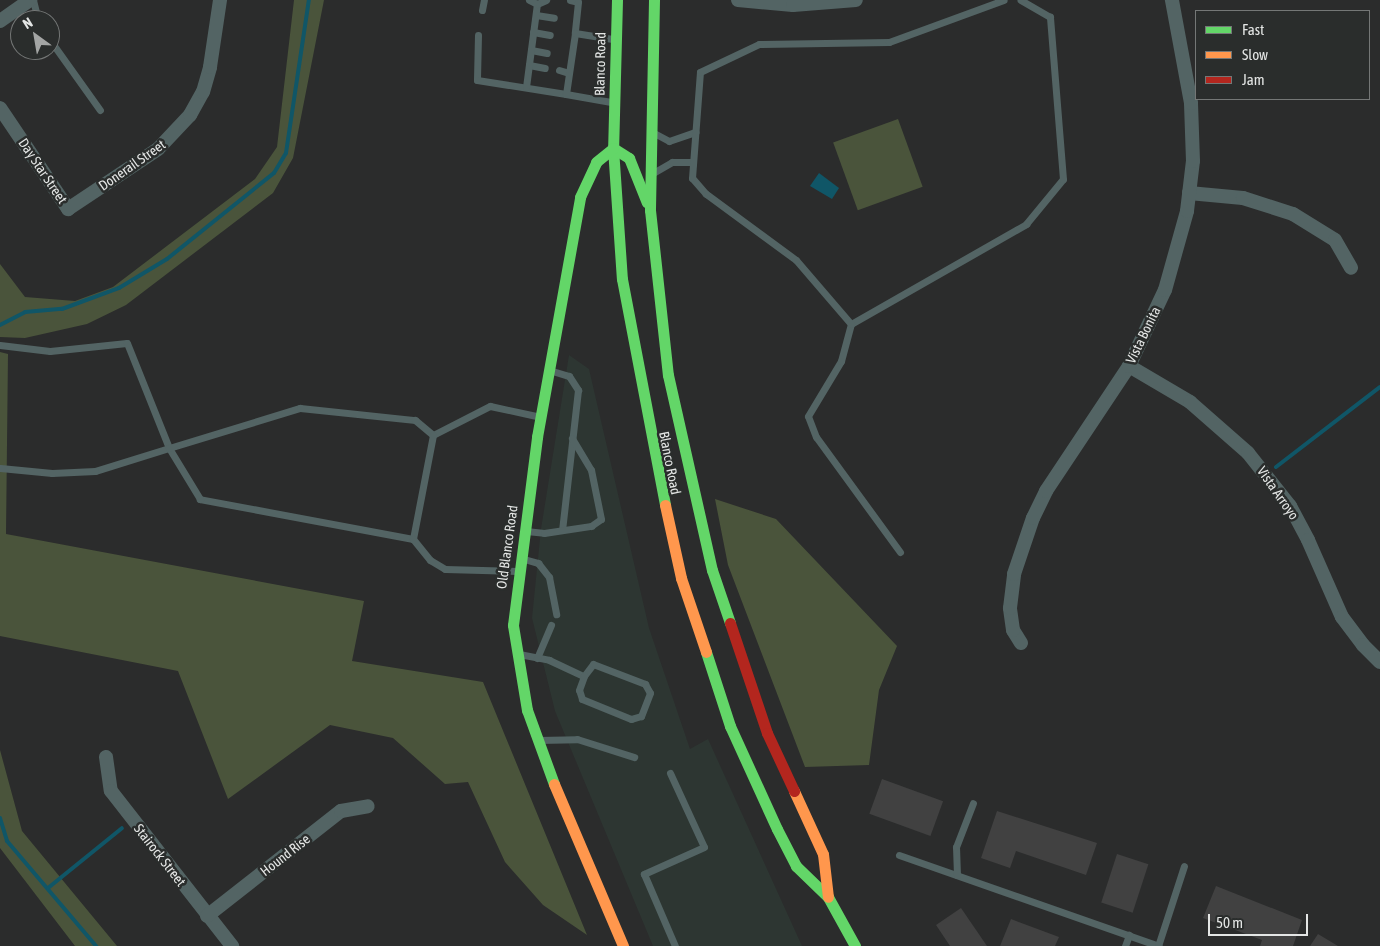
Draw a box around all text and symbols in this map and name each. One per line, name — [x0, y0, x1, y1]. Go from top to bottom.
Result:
north arrow — [10, 10, 60, 60]
legend — [1195, 10, 1370, 100]
text: N — [20, 14, 35, 32]
text: Fast — [1242, 21, 1264, 38]
street label: Blanco Road — [591, 32, 609, 96]
text: Slow — [1242, 46, 1268, 63]
text: Jam — [1242, 71, 1265, 88]
street label: Day Star Street — [15, 135, 71, 207]
street label: Donerail Street — [95, 136, 169, 194]
street label: Vista Bonita — [1122, 304, 1164, 366]
street label: Blanco Road — [656, 430, 684, 496]
street label: Vista Arroyo — [1254, 463, 1302, 523]
street label: Old Blanco Road — [493, 504, 521, 590]
street label: Stairock Street — [131, 821, 189, 889]
street label: Hound Rise — [257, 830, 313, 880]
scale bar — [1210, 904, 1310, 936]
text: 50 m — [1216, 914, 1243, 931]

